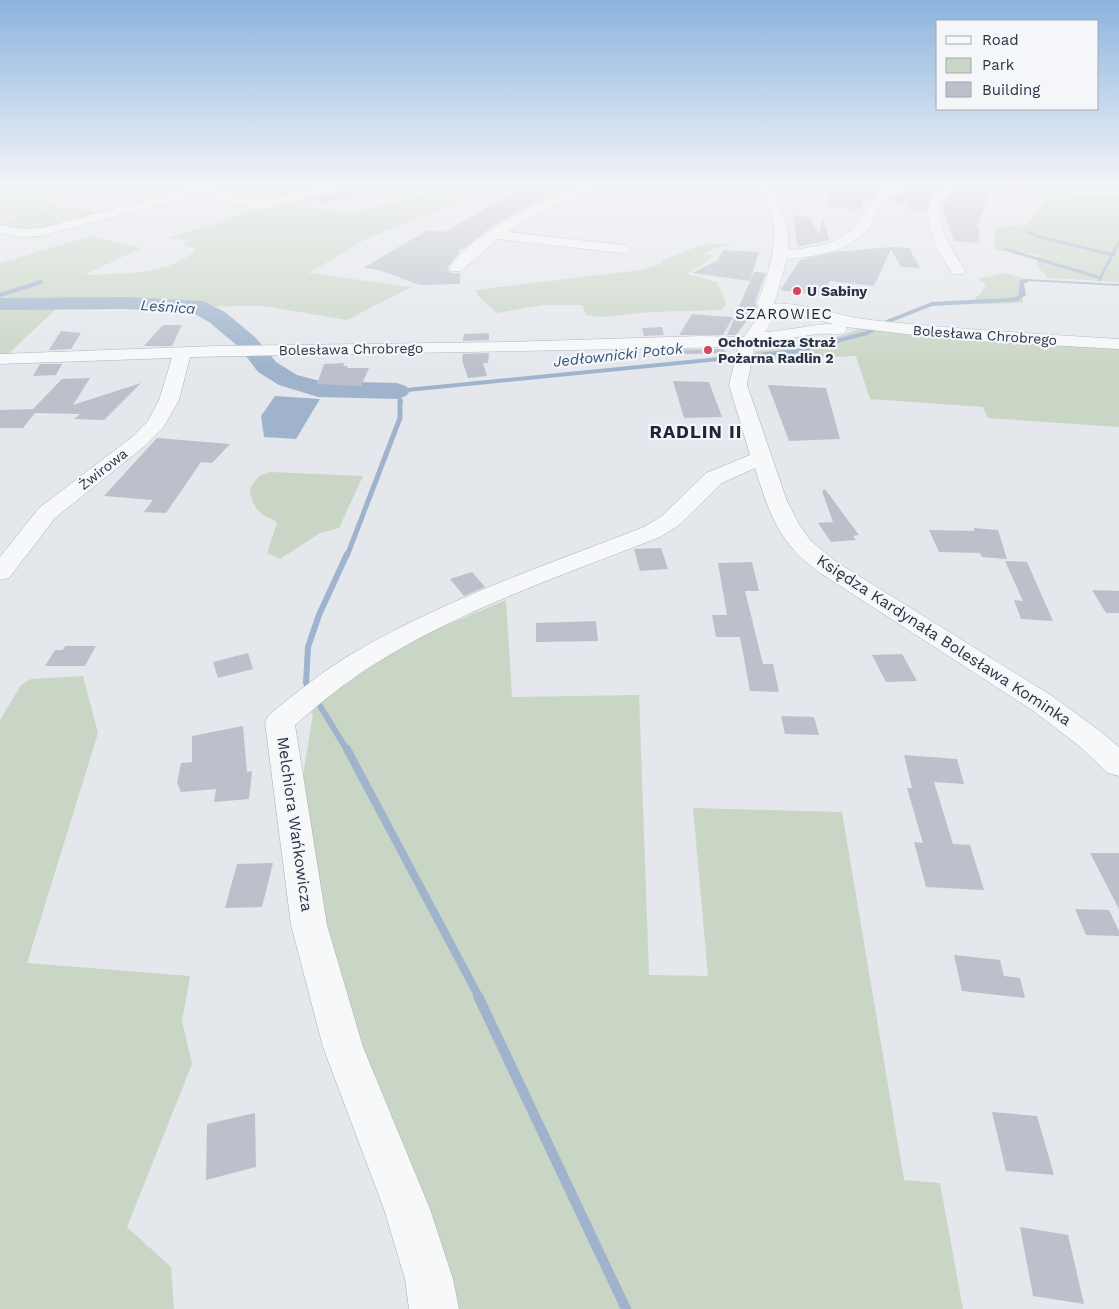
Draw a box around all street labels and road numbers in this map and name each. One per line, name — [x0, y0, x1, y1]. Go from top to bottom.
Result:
street label: Bolesława Chrobrego — [912, 322, 1058, 348]
street label: Bolesława Chrobrego — [279, 340, 423, 358]
street label: Żwirowa — [76, 445, 130, 493]
street label: Księdza Kardynała Bolesława Kominka — [813, 550, 1075, 730]
street label: Melchiora Wańkowicza — [273, 735, 317, 913]

